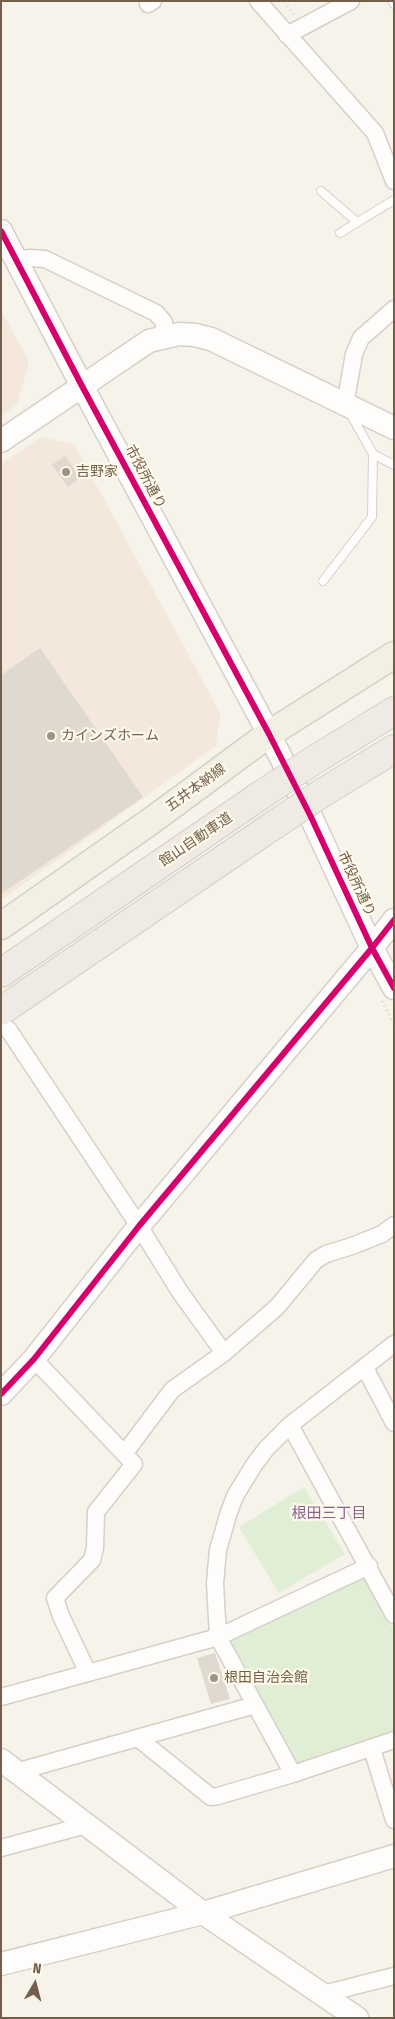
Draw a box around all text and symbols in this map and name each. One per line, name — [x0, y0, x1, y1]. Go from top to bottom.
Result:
street label: 市役所通り — [121, 442, 169, 512]
place label: 吉野家 — [76, 464, 118, 480]
marker: 吉野家 — [60, 466, 72, 478]
place label: カインズホーム — [61, 728, 159, 744]
marker: カインズホーム — [45, 730, 57, 742]
street label: 五井本納線 — [163, 761, 229, 815]
street label: 館山自動車道 — [156, 810, 236, 870]
street label: 市役所通り — [334, 849, 378, 919]
district label: 根田三丁目 — [292, 1505, 366, 1523]
place label: 根田自治会館 — [224, 1670, 308, 1686]
marker: 根田自治会館 — [208, 1672, 220, 1684]
north arrow — [10, 1959, 60, 2009]
text: N — [32, 1960, 42, 1978]

